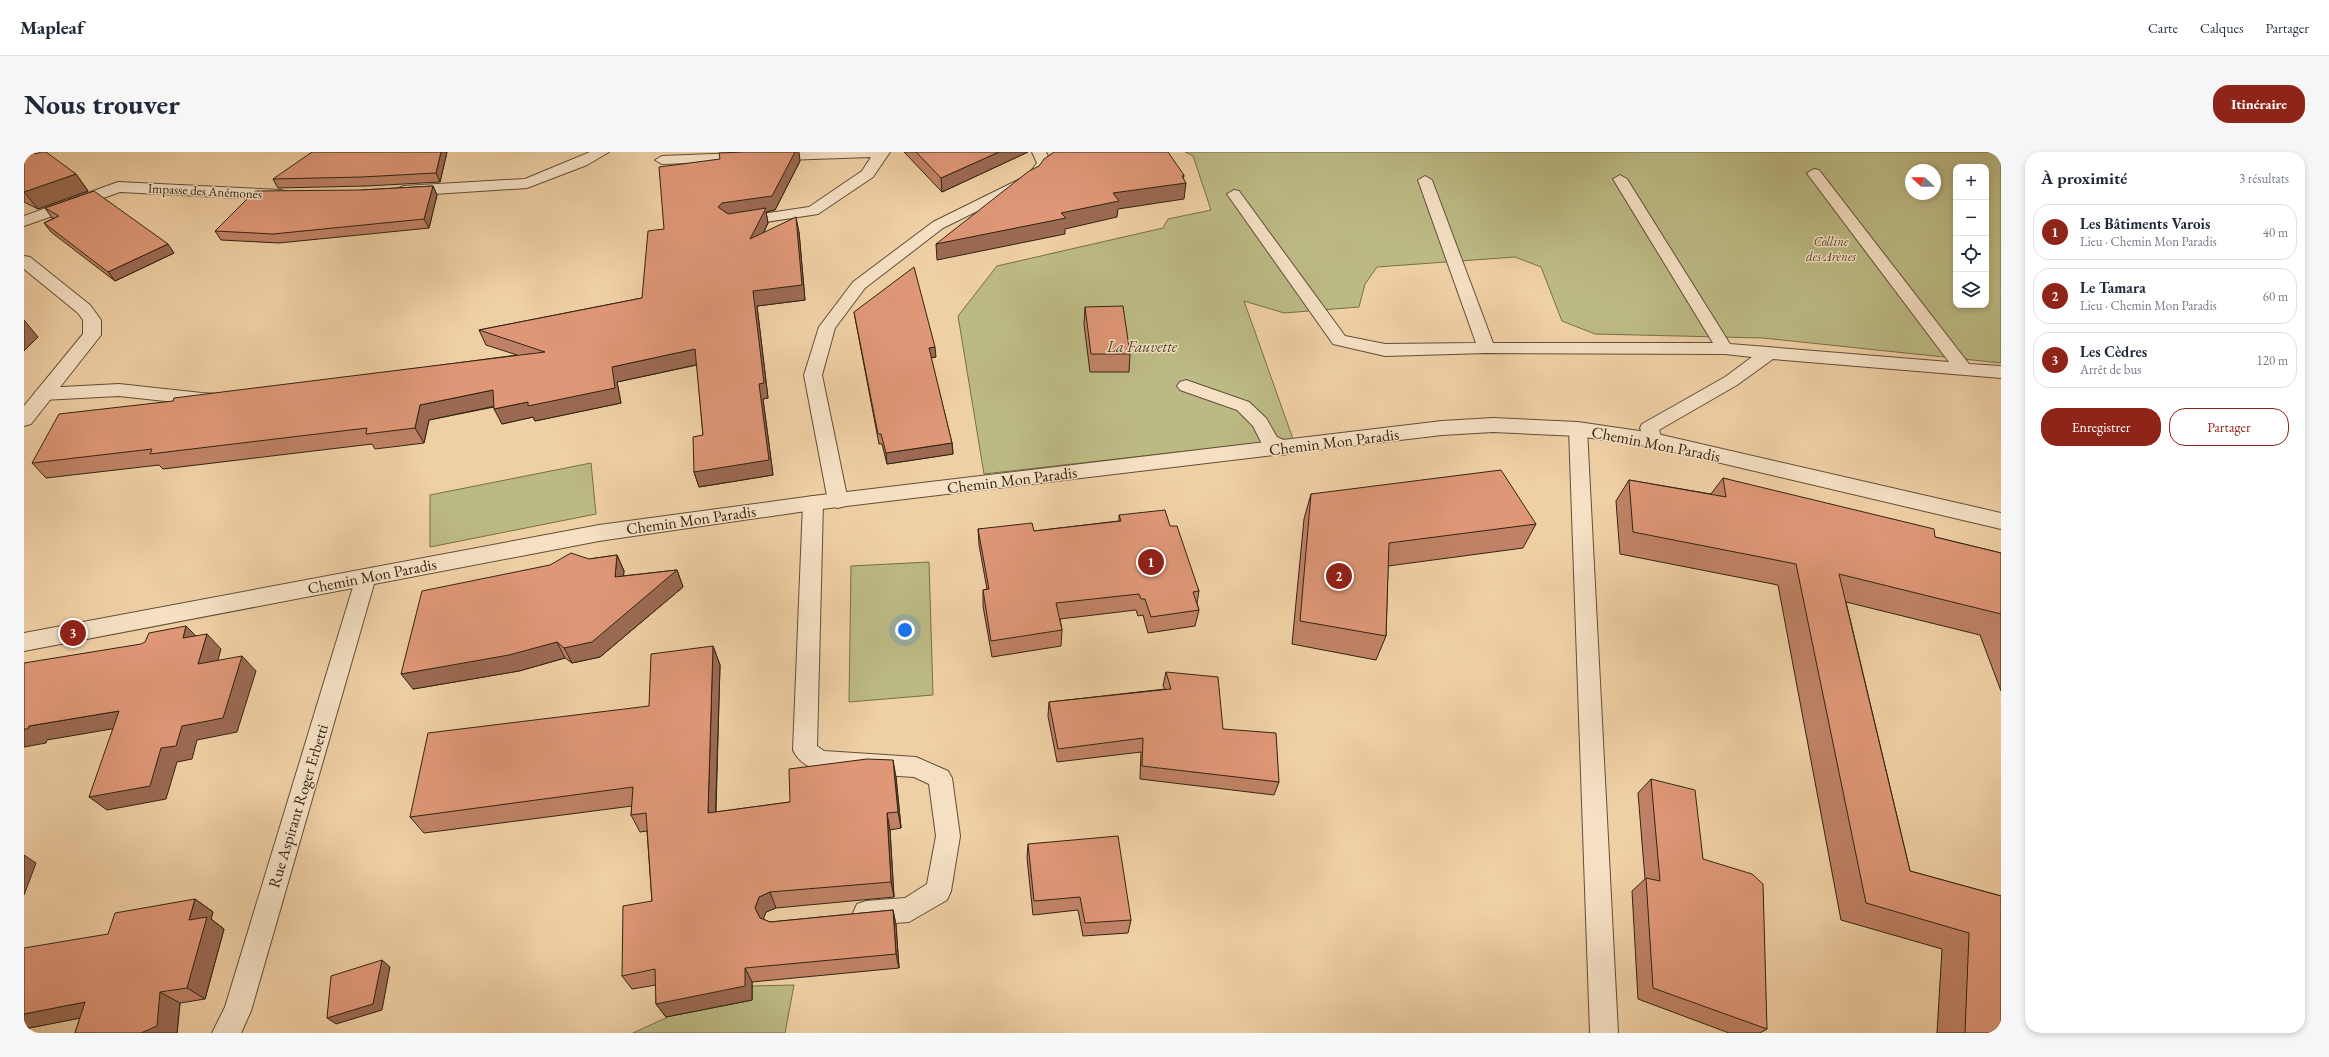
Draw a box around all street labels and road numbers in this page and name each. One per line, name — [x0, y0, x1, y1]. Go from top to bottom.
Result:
street label: Impasse des Anémones — [147, 180, 263, 202]
street label: Chemin Mon Paradis — [1590, 421, 1722, 467]
street label: Chemin Mon Paradis — [1268, 424, 1400, 460]
street label: Chemin Mon Paradis — [946, 462, 1078, 498]
street label: Chemin Mon Paradis — [625, 500, 757, 540]
street label: Chemin Mon Paradis — [306, 553, 438, 599]
street label: Rue Aspirant Roger Erbetti — [263, 722, 333, 890]

